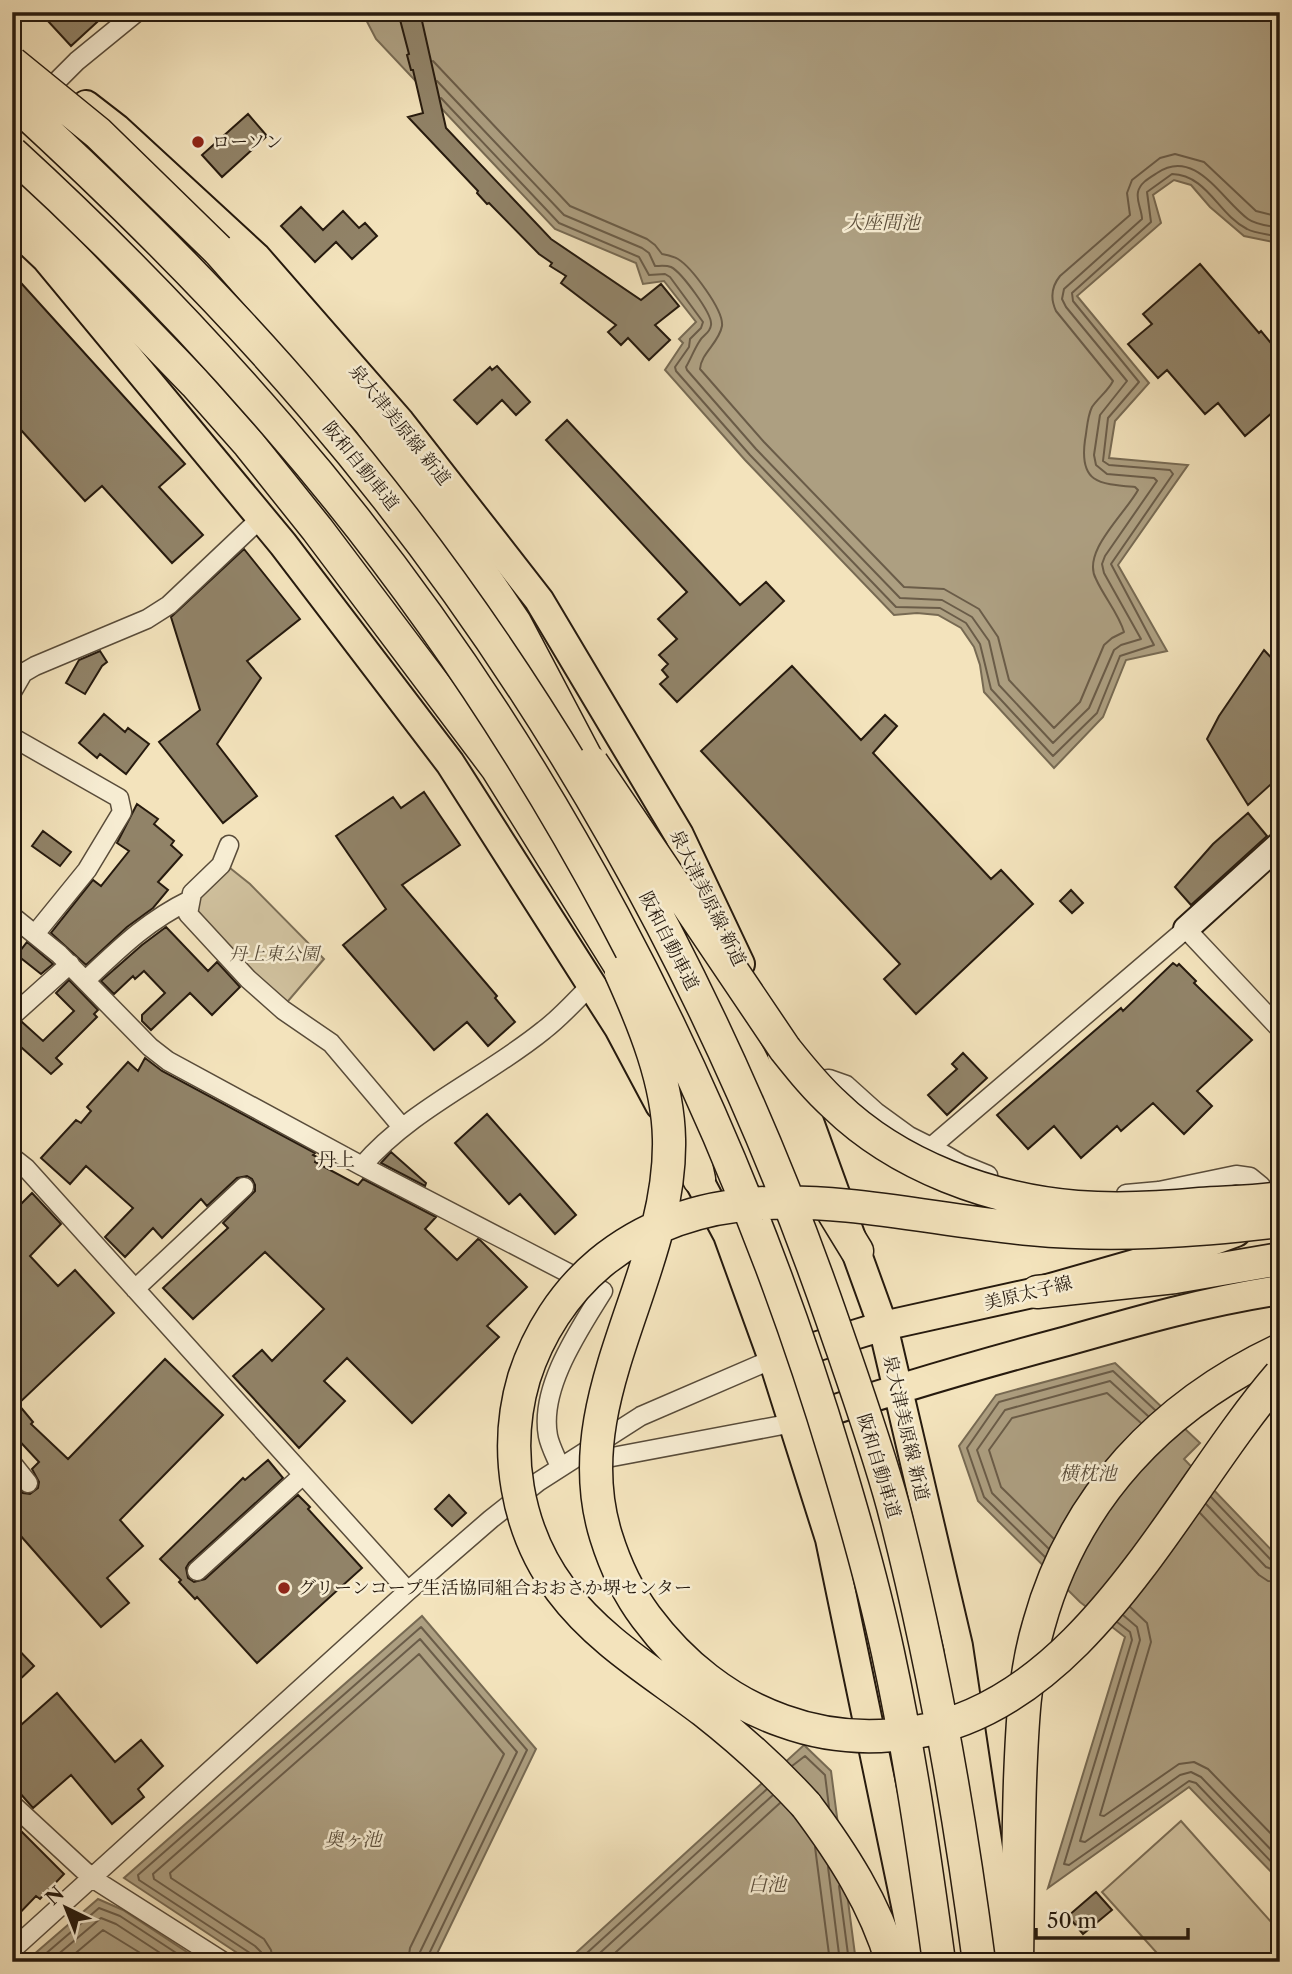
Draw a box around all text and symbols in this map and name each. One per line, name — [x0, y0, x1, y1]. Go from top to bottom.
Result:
place label: ローソン — [212, 131, 283, 153]
marker: ローソン — [190, 134, 206, 150]
water label: 大座間池 — [844, 211, 922, 234]
street label: 泉大津美原線 新道 — [345, 360, 455, 490]
street label: 阪和自動車道 — [318, 417, 404, 515]
street label: 泉大津美原線 新道 — [665, 826, 751, 970]
street label: 阪和自動車道 — [635, 888, 703, 994]
park label: 丹上東公園 — [229, 943, 322, 965]
district label: 丹上 — [317, 1148, 355, 1171]
street label: 美原太子線 — [982, 1271, 1074, 1315]
street label: 泉大津美原線 新道 — [879, 1353, 933, 1503]
street label: 阪和自動車道 — [853, 1411, 905, 1521]
water label: 横枕池 — [1059, 1462, 1118, 1485]
place label: グリーンコープ生活協同組合おおさか堺センター — [298, 1577, 692, 1599]
marker: グリーンコープ生活協同組合おおさか堺センター — [276, 1580, 292, 1596]
water label: 奥ヶ池 — [324, 1828, 383, 1851]
north arrow — [32, 1872, 102, 1942]
water label: 白池 — [748, 1873, 788, 1896]
text: N — [41, 1882, 69, 1910]
scale bar — [1036, 1897, 1189, 1941]
text: 50 m — [1047, 1908, 1097, 1933]

